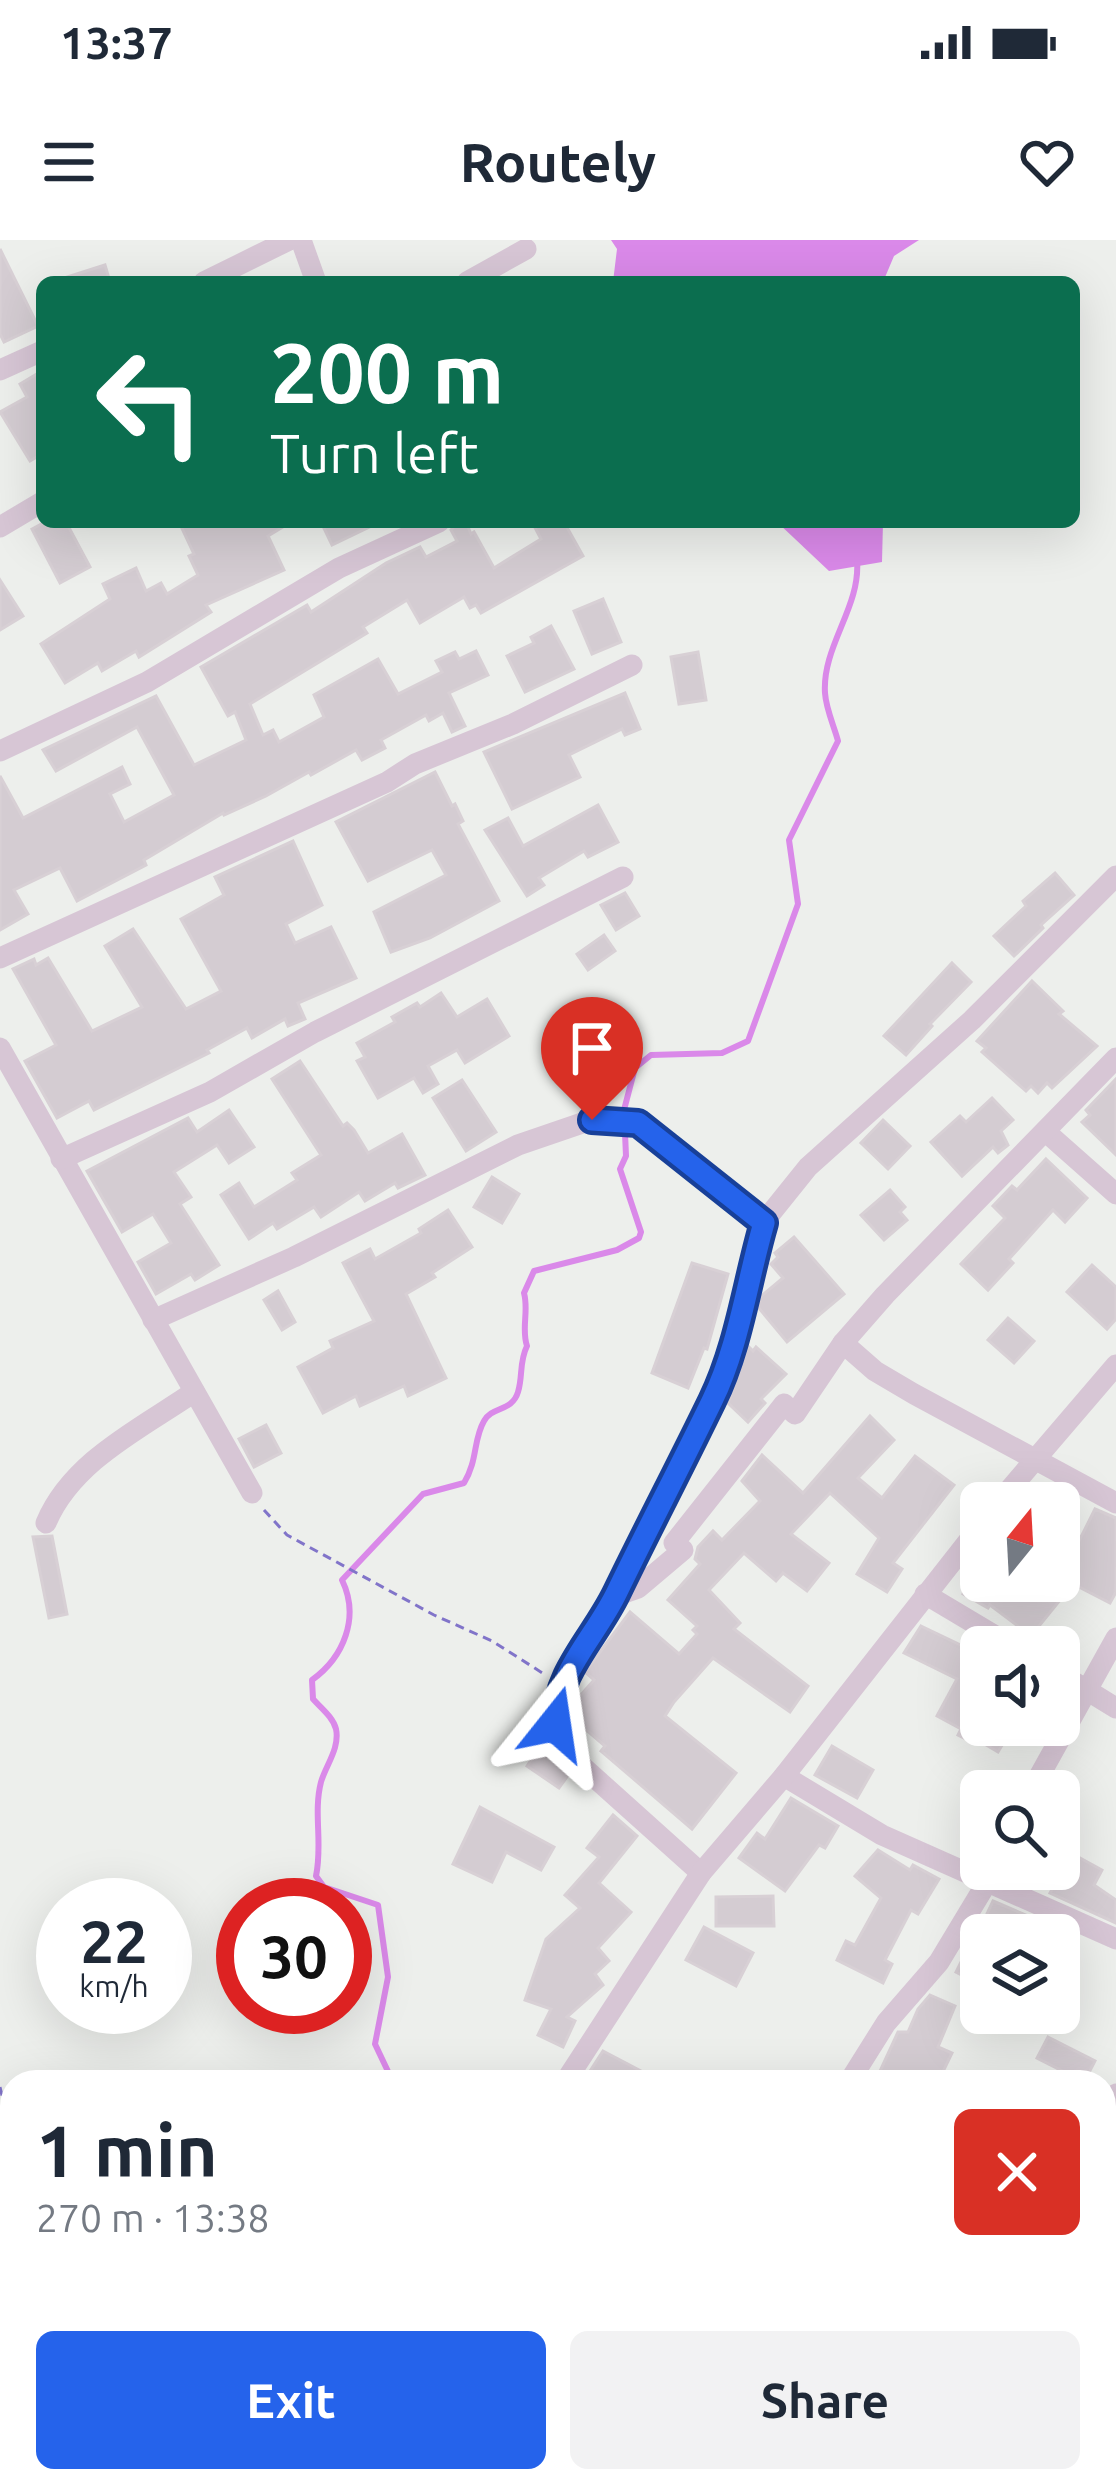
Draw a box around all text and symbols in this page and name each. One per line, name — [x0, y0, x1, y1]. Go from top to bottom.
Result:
text: 13:37 — [60, 17, 173, 68]
icon: menu — [36, 129, 102, 195]
icon: heart — [1014, 129, 1080, 195]
text: Routely — [460, 132, 656, 192]
icon: left — [72, 324, 228, 480]
text: 200 m — [270, 325, 504, 419]
text: Turn left — [270, 423, 479, 483]
pin — [541, 997, 643, 1120]
icon: arrive — [559, 1015, 625, 1081]
north arrow — [960, 1482, 1080, 1602]
map controls — [960, 1482, 1080, 2034]
button: sound — [960, 1626, 1080, 1746]
position arrow — [492, 1661, 618, 1787]
button: search — [960, 1770, 1080, 1890]
speed limit sign: 30 — [216, 1878, 372, 2034]
text: 22 — [80, 1907, 148, 1974]
button: layers — [960, 1914, 1080, 2034]
text: km/h — [79, 1969, 149, 2003]
button: close — [954, 2109, 1080, 2235]
text: 1 min — [36, 2110, 218, 2191]
text: 270 m · 13:38 — [36, 2196, 270, 2239]
button: Exit — [36, 2331, 546, 2469]
button: Share — [570, 2331, 1080, 2469]

